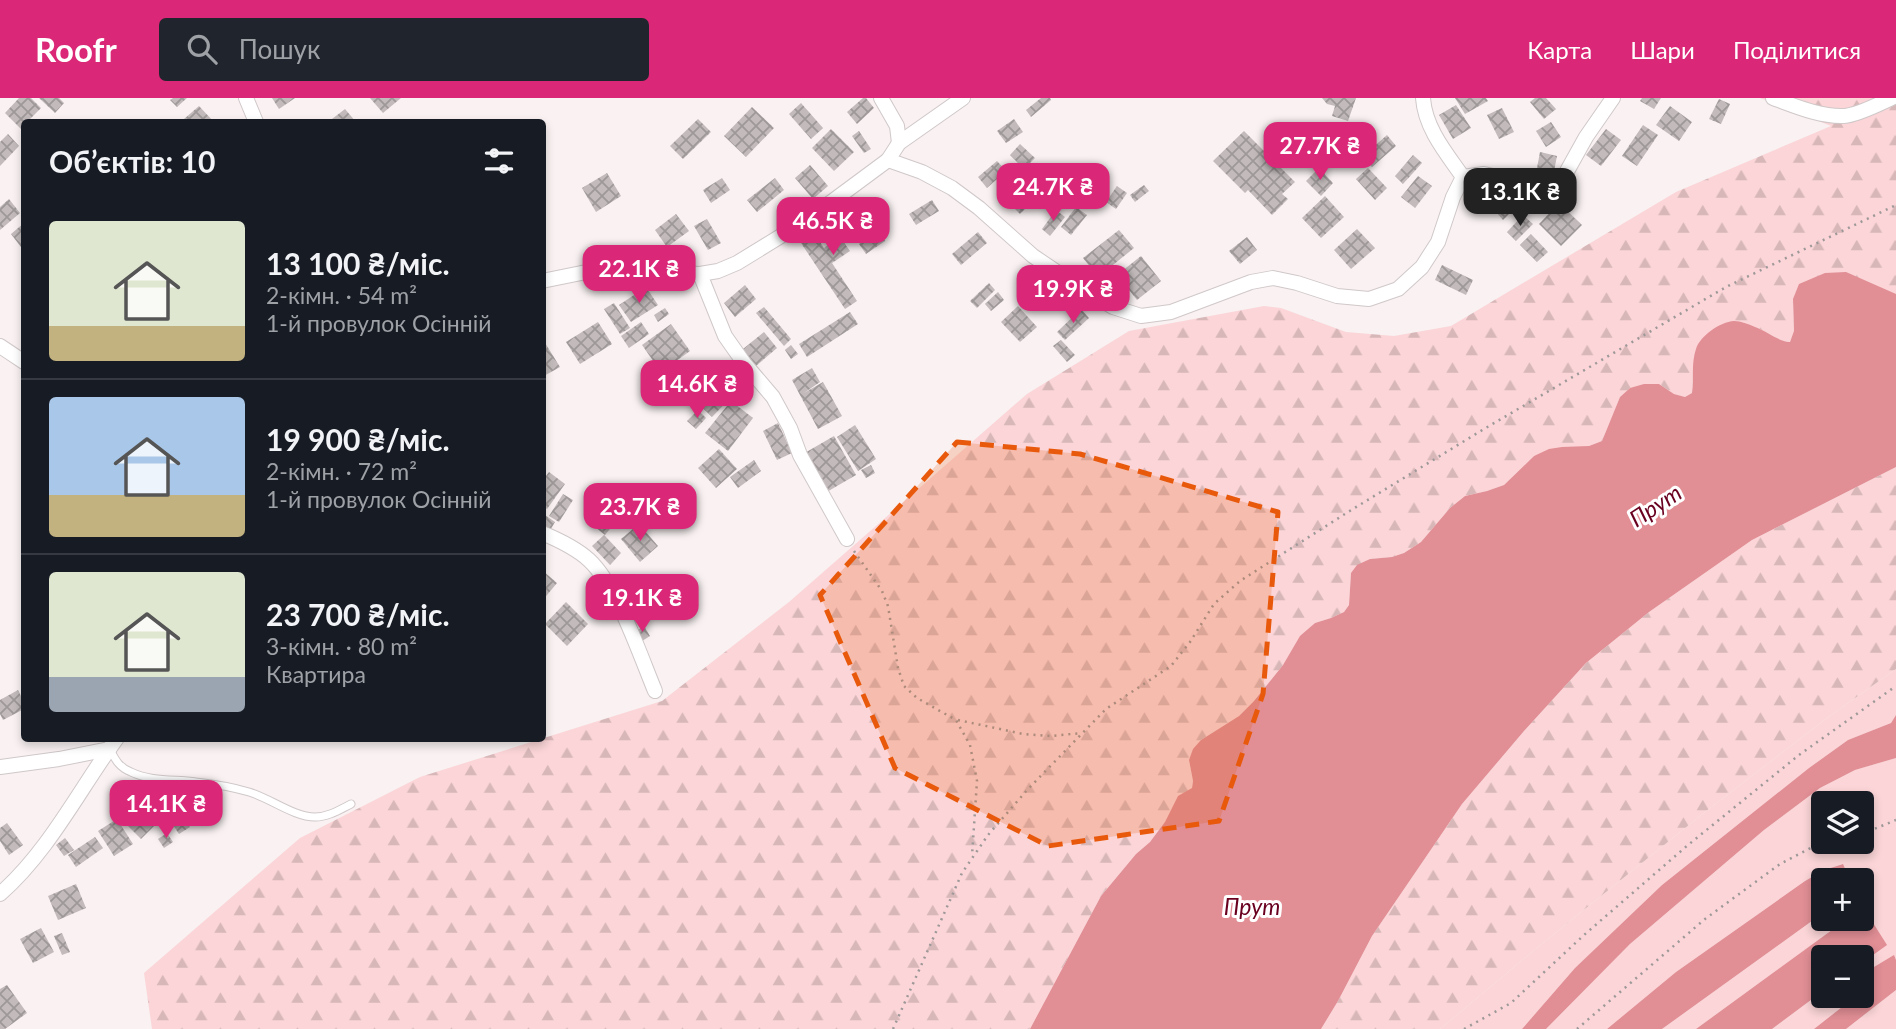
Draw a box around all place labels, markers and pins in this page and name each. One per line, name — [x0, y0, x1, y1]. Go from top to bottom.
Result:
pin: 27.7K ₴ — [1255, 122, 1385, 182]
pin: 24.7K ₴ — [988, 164, 1118, 223]
pin: 13.1K ₴ — [1455, 169, 1585, 228]
pin: 46.5K ₴ — [768, 198, 898, 257]
pin: 22.1K ₴ — [574, 246, 704, 305]
pin: 19.9K ₴ — [1008, 266, 1138, 325]
pin: 14.6K ₴ — [632, 360, 762, 420]
pin: 23.7K ₴ — [575, 484, 705, 543]
pin: 19.1K ₴ — [577, 574, 707, 634]
pin: 14.1K ₴ — [101, 780, 231, 840]

